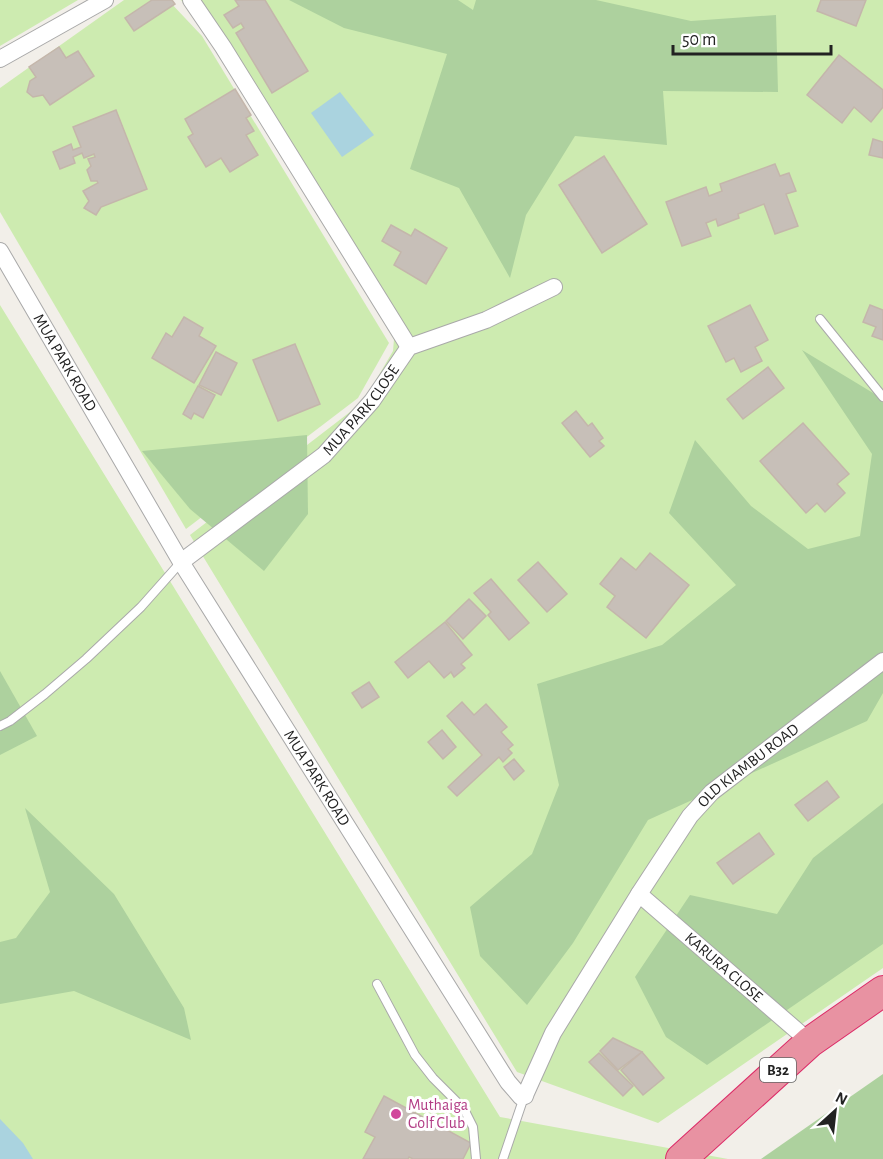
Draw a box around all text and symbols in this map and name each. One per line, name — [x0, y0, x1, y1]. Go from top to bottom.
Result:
scale bar — [673, 18, 830, 56]
text: 50 m — [682, 31, 716, 49]
street label: MUA PARK ROAD — [30, 311, 99, 414]
street label: MUA PARK CLOSE — [320, 362, 402, 458]
street label: OLD KIAMBU ROAD — [694, 721, 802, 810]
street label: MUA PARK ROAD — [281, 727, 353, 829]
street label: KARURA CLOSE — [682, 929, 766, 1005]
road number: B32 — [760, 1058, 796, 1082]
north arrow — [805, 1081, 865, 1141]
text: N — [833, 1089, 850, 1108]
place label: Muthaiga Golf Club — [408, 1097, 468, 1131]
marker: Muthaiga Golf Club — [389, 1107, 403, 1121]

